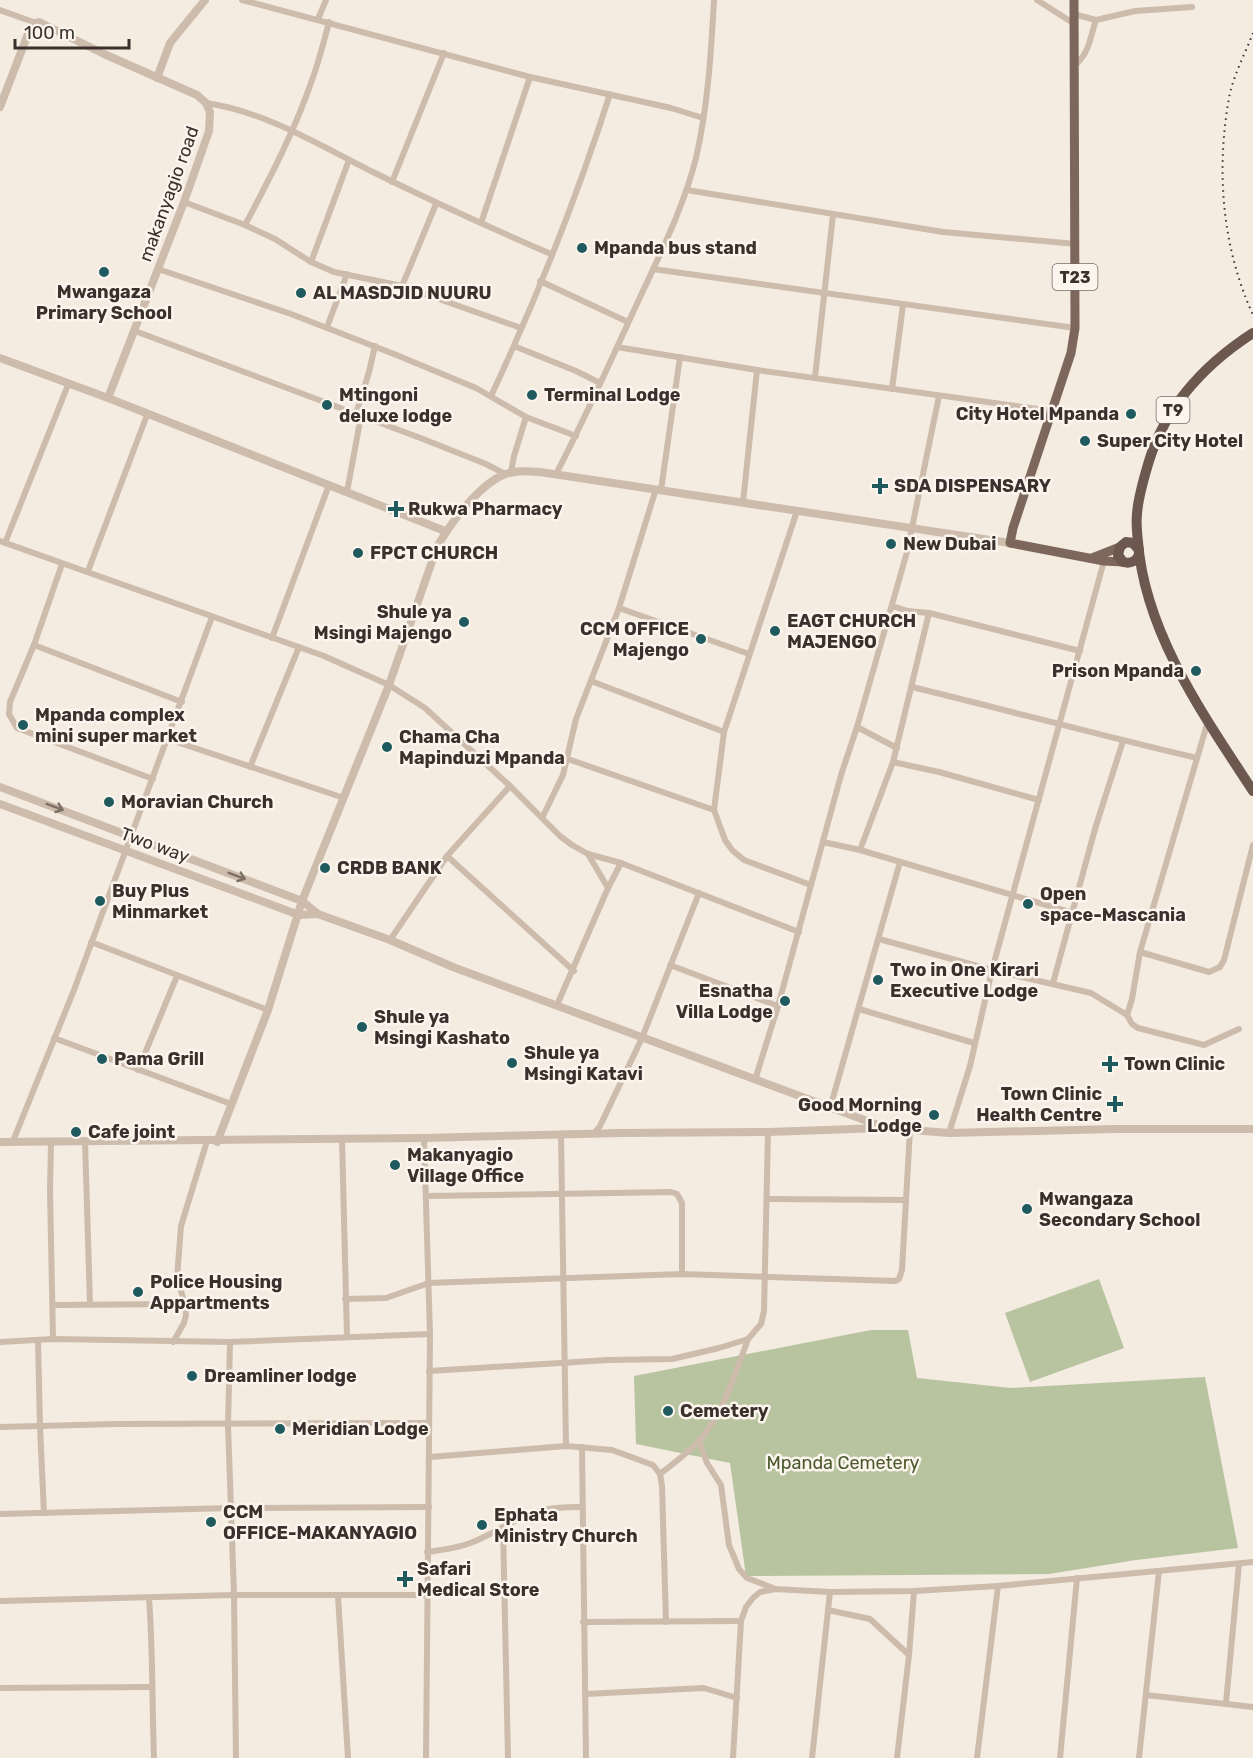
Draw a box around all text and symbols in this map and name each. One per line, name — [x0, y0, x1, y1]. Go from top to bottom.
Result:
scale bar — [15, 12, 129, 50]
text: 100 m — [24, 22, 75, 44]
street label: makanyagio road — [134, 123, 204, 265]
place label: Mpanda bus stand — [594, 237, 757, 259]
marker: Mpanda bus stand — [575, 241, 589, 255]
road number: T23 — [1052, 264, 1098, 290]
marker: Mwangaza Primary School — [97, 265, 111, 279]
place label: Mwangaza Primary School — [36, 281, 172, 324]
place label: AL MASDJID NUURU — [313, 282, 492, 304]
marker: AL MASDJID NUURU — [294, 286, 308, 300]
place label: Mtingoni deluxe lodge — [339, 384, 452, 427]
place label: Terminal Lodge — [544, 384, 681, 406]
marker: Terminal Lodge — [525, 388, 539, 402]
road number: T9 — [1156, 397, 1190, 423]
marker: Mtingoni deluxe lodge — [320, 398, 334, 412]
place label: City Hotel Mpanda — [956, 403, 1119, 425]
marker: City Hotel Mpanda — [1124, 407, 1138, 421]
place label: Super City Hotel — [1097, 430, 1243, 452]
marker: Super City Hotel — [1078, 434, 1092, 448]
place label: SDA DISPENSARY — [894, 475, 1051, 497]
marker: SDA DISPENSARY — [871, 477, 889, 495]
place label: Rukwa Pharmacy — [408, 498, 563, 520]
marker: Rukwa Pharmacy — [389, 502, 403, 516]
place label: New Dubai — [903, 533, 996, 555]
marker: New Dubai — [884, 537, 898, 551]
place label: FPCT CHURCH — [370, 542, 498, 564]
marker: FPCT CHURCH — [351, 546, 365, 560]
place label: Shule ya Msingi Majengo — [314, 601, 452, 644]
place label: EAGT CHURCH MAJENGO — [787, 610, 916, 653]
marker: Shule ya Msingi Majengo — [457, 615, 471, 629]
place label: CCM OFFICE Majengo — [580, 618, 689, 661]
marker: EAGT CHURCH MAJENGO — [768, 624, 782, 638]
marker: CCM OFFICE Majengo — [694, 632, 708, 646]
place label: Prison Mpanda — [1052, 660, 1184, 682]
marker: Prison Mpanda — [1189, 664, 1203, 678]
place label: Mpanda complex mini super market — [35, 704, 197, 747]
marker: Mpanda complex mini super market — [16, 718, 30, 732]
place label: Chama Cha Mapinduzi Mpanda — [399, 726, 565, 769]
marker: Chama Cha Mapinduzi Mpanda — [380, 740, 394, 754]
place label: Moravian Church — [121, 791, 273, 813]
marker: Moravian Church — [102, 795, 116, 809]
one-way arrow — [45, 803, 64, 814]
street label: Two way — [118, 822, 192, 868]
place label: CRDB BANK — [337, 857, 442, 879]
marker: CRDB BANK — [318, 861, 332, 875]
one-way arrow — [227, 872, 246, 883]
place label: Buy Plus Minmarket — [112, 880, 208, 923]
place label: Open space-Mascania — [1040, 883, 1186, 926]
marker: Buy Plus Minmarket — [93, 894, 107, 908]
marker: Open space-Mascania — [1021, 897, 1035, 911]
place label: Two in One Kirari Executive Lodge — [890, 959, 1039, 1002]
marker: Two in One Kirari Executive Lodge — [871, 973, 885, 987]
place label: Esnatha Villa Lodge — [676, 980, 773, 1023]
marker: Esnatha Villa Lodge — [778, 994, 792, 1008]
place label: Shule ya Msingi Kashato — [374, 1006, 510, 1049]
marker: Shule ya Msingi Kashato — [355, 1020, 369, 1034]
place label: Shule ya Msingi Katavi — [524, 1042, 643, 1085]
place label: Pama Grill — [114, 1048, 204, 1070]
marker: Pama Grill — [95, 1052, 109, 1066]
place label: Town Clinic — [1124, 1053, 1226, 1075]
marker: Town Clinic — [1101, 1055, 1119, 1073]
marker: Shule ya Msingi Katavi — [505, 1056, 519, 1070]
place label: Town Clinic Health Centre — [976, 1083, 1102, 1126]
place label: Good Morning Lodge — [798, 1094, 922, 1137]
marker: Town Clinic Health Centre — [1106, 1095, 1124, 1113]
marker: Good Morning Lodge — [927, 1108, 941, 1122]
place label: Cafe joint — [88, 1121, 175, 1143]
marker: Cafe joint — [69, 1125, 83, 1139]
place label: Makanyagio Village Office — [407, 1144, 524, 1187]
marker: Makanyagio Village Office — [388, 1158, 402, 1172]
place label: Mwangaza Secondary School — [1039, 1188, 1201, 1231]
marker: Mwangaza Secondary School — [1020, 1202, 1034, 1216]
place label: Police Housing Appartments — [150, 1271, 283, 1314]
marker: Police Housing Appartments — [131, 1285, 145, 1299]
place label: Dreamliner lodge — [204, 1365, 357, 1387]
marker: Dreamliner lodge — [185, 1369, 199, 1383]
place label: Cemetery — [680, 1400, 769, 1422]
marker: Cemetery — [661, 1404, 675, 1418]
place label: Meridian Lodge — [292, 1418, 429, 1440]
marker: Meridian Lodge — [273, 1422, 287, 1436]
park label: Mpanda Cemetery — [767, 1452, 920, 1474]
place label: CCM OFFICE-MAKANYAGIO — [223, 1501, 417, 1544]
place label: Ephata Ministry Church — [494, 1504, 638, 1547]
marker: CCM OFFICE-MAKANYAGIO — [204, 1515, 218, 1529]
marker: Ephata Ministry Church — [475, 1518, 489, 1532]
place label: Safari Medical Store — [417, 1558, 540, 1601]
marker: Safari Medical Store — [398, 1572, 412, 1586]

